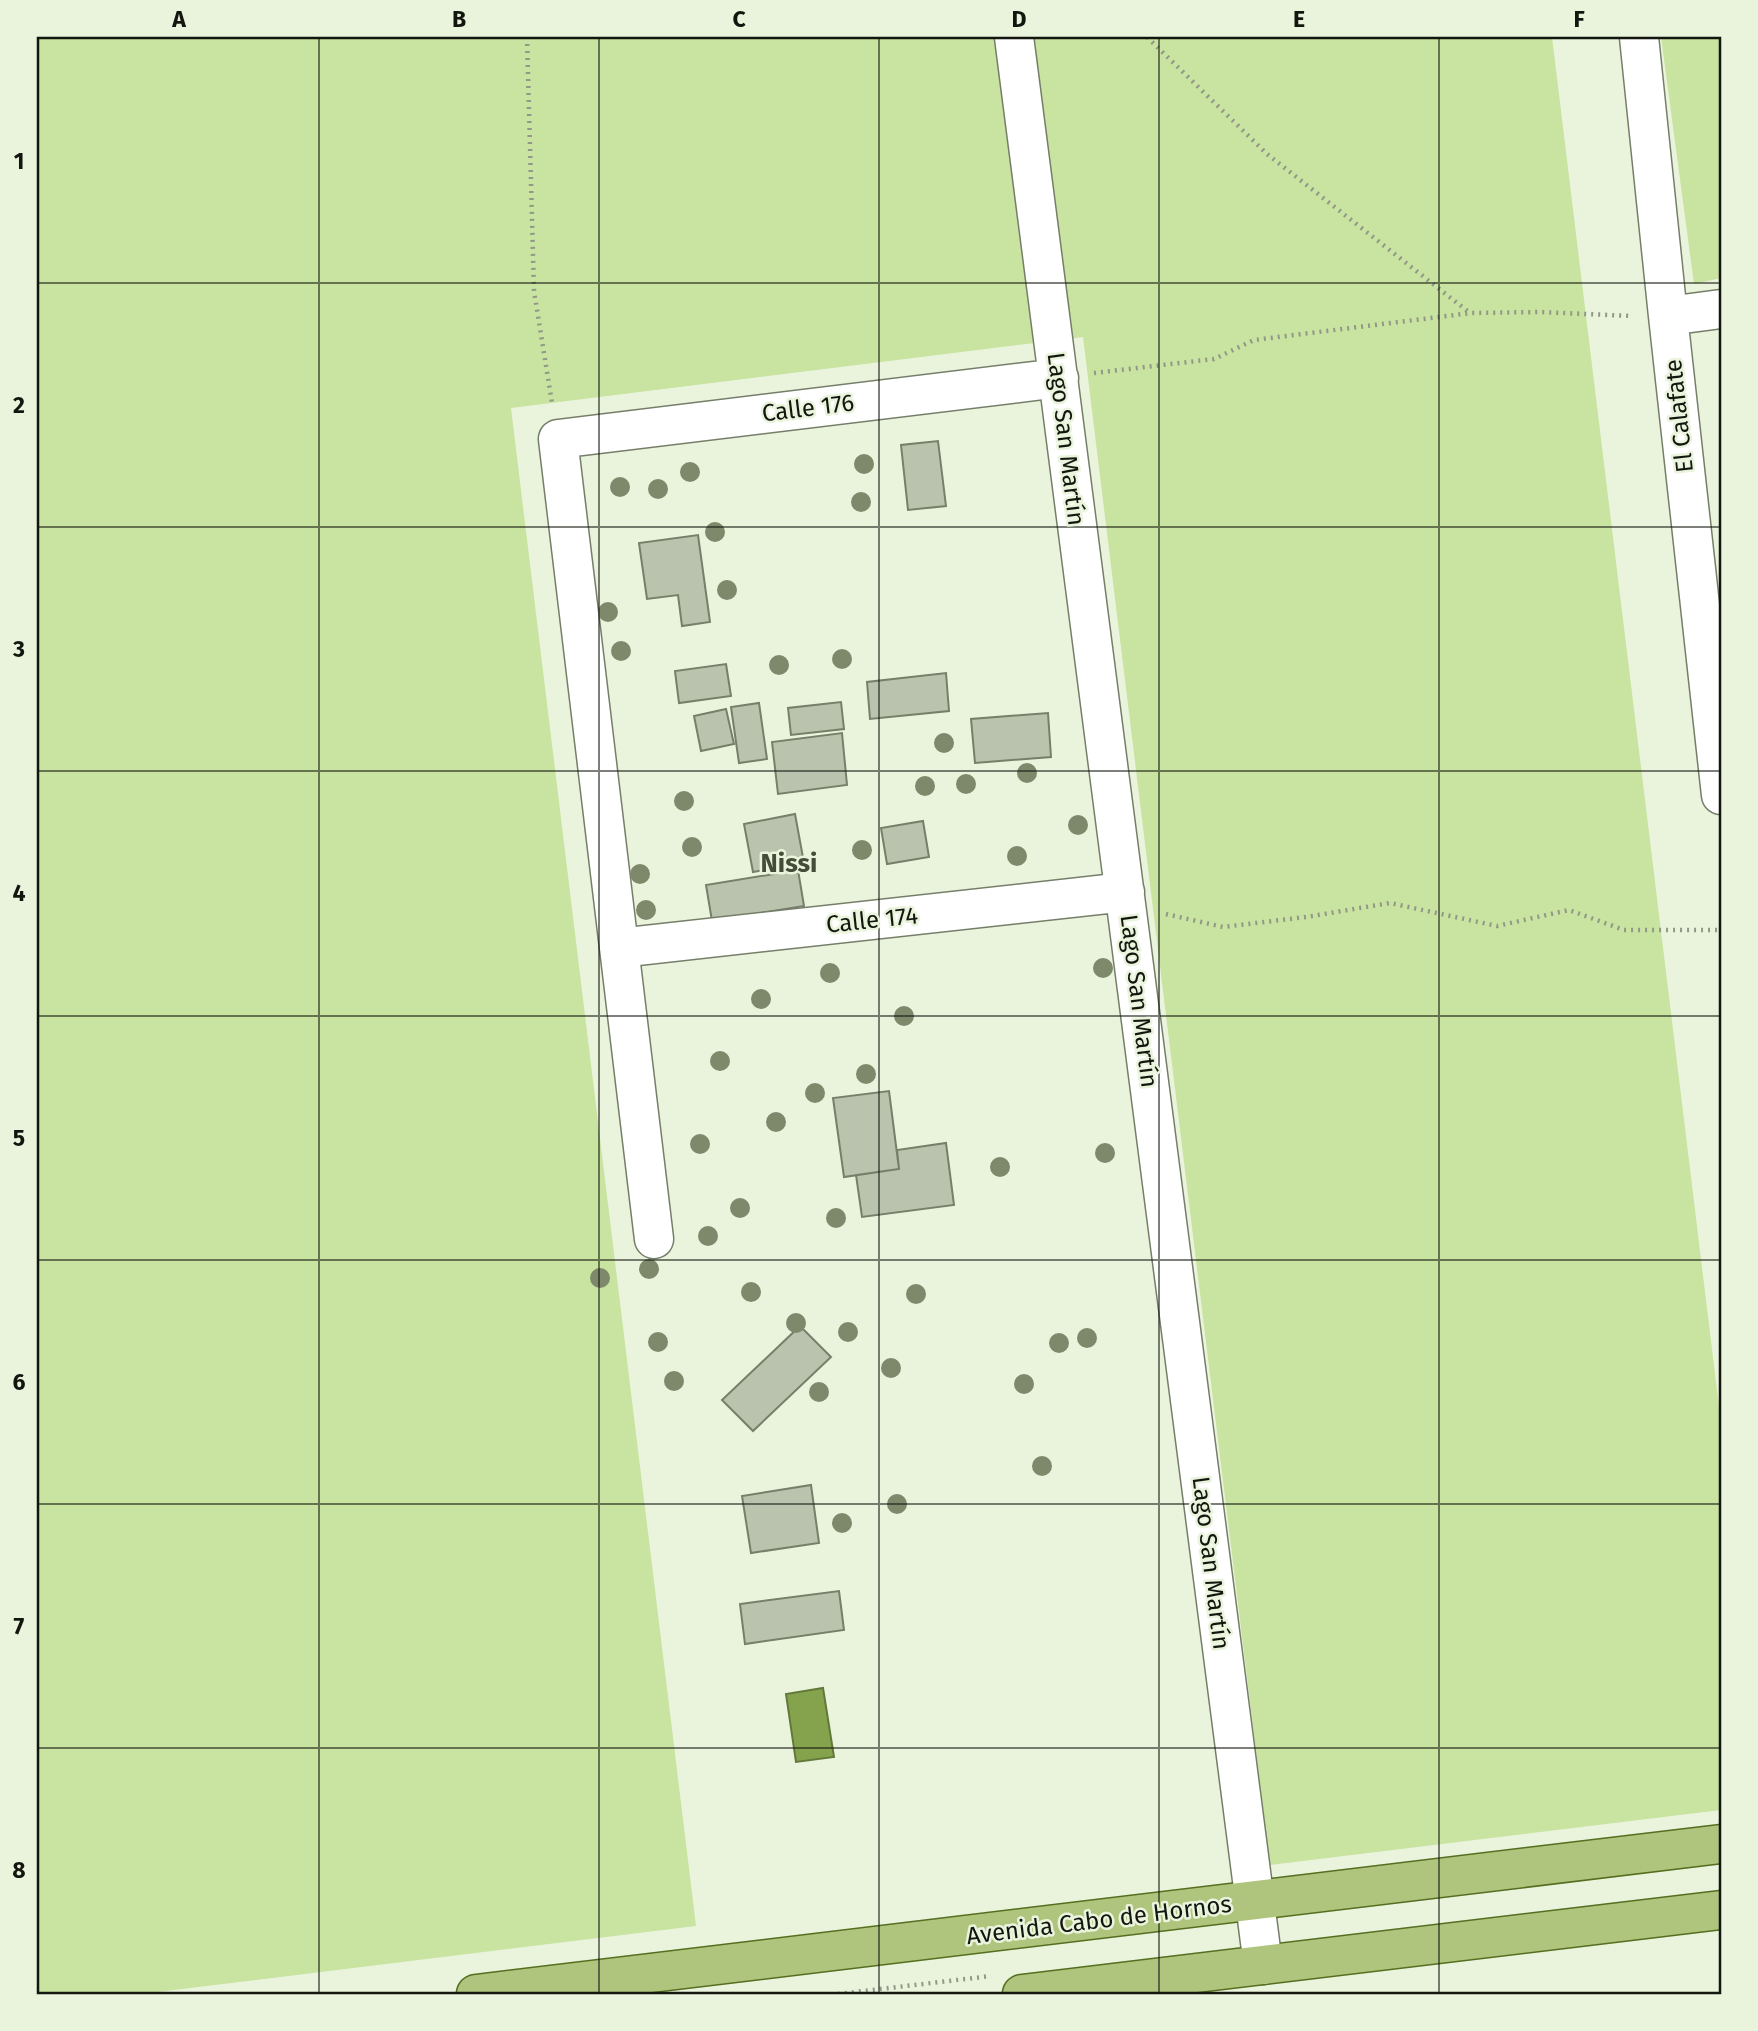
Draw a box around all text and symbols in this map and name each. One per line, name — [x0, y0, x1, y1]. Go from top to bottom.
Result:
text: A — [171, 5, 186, 33]
text: B — [452, 5, 466, 33]
text: C — [732, 5, 746, 33]
text: D — [1012, 5, 1027, 33]
text: E — [1293, 5, 1305, 33]
text: F — [1573, 5, 1585, 33]
text: 1 — [14, 147, 24, 175]
street label: Lago San Martín — [1041, 351, 1091, 527]
street label: El Calafate — [1659, 358, 1699, 474]
street label: Calle 176 — [760, 388, 856, 428]
text: 2 — [13, 391, 25, 419]
text: 3 — [12, 635, 25, 663]
district label: Nissi — [761, 848, 817, 879]
text: 4 — [13, 879, 26, 907]
street label: Calle 174 — [825, 901, 920, 939]
street label: Lago San Martín — [1114, 913, 1164, 1089]
text: 5 — [13, 1124, 25, 1152]
text: 6 — [13, 1368, 26, 1396]
street label: Lago San Martín — [1186, 1475, 1236, 1651]
text: 7 — [14, 1612, 25, 1640]
text: 8 — [12, 1856, 26, 1884]
street label: Avenida Cabo de Hornos — [965, 1890, 1233, 1950]

